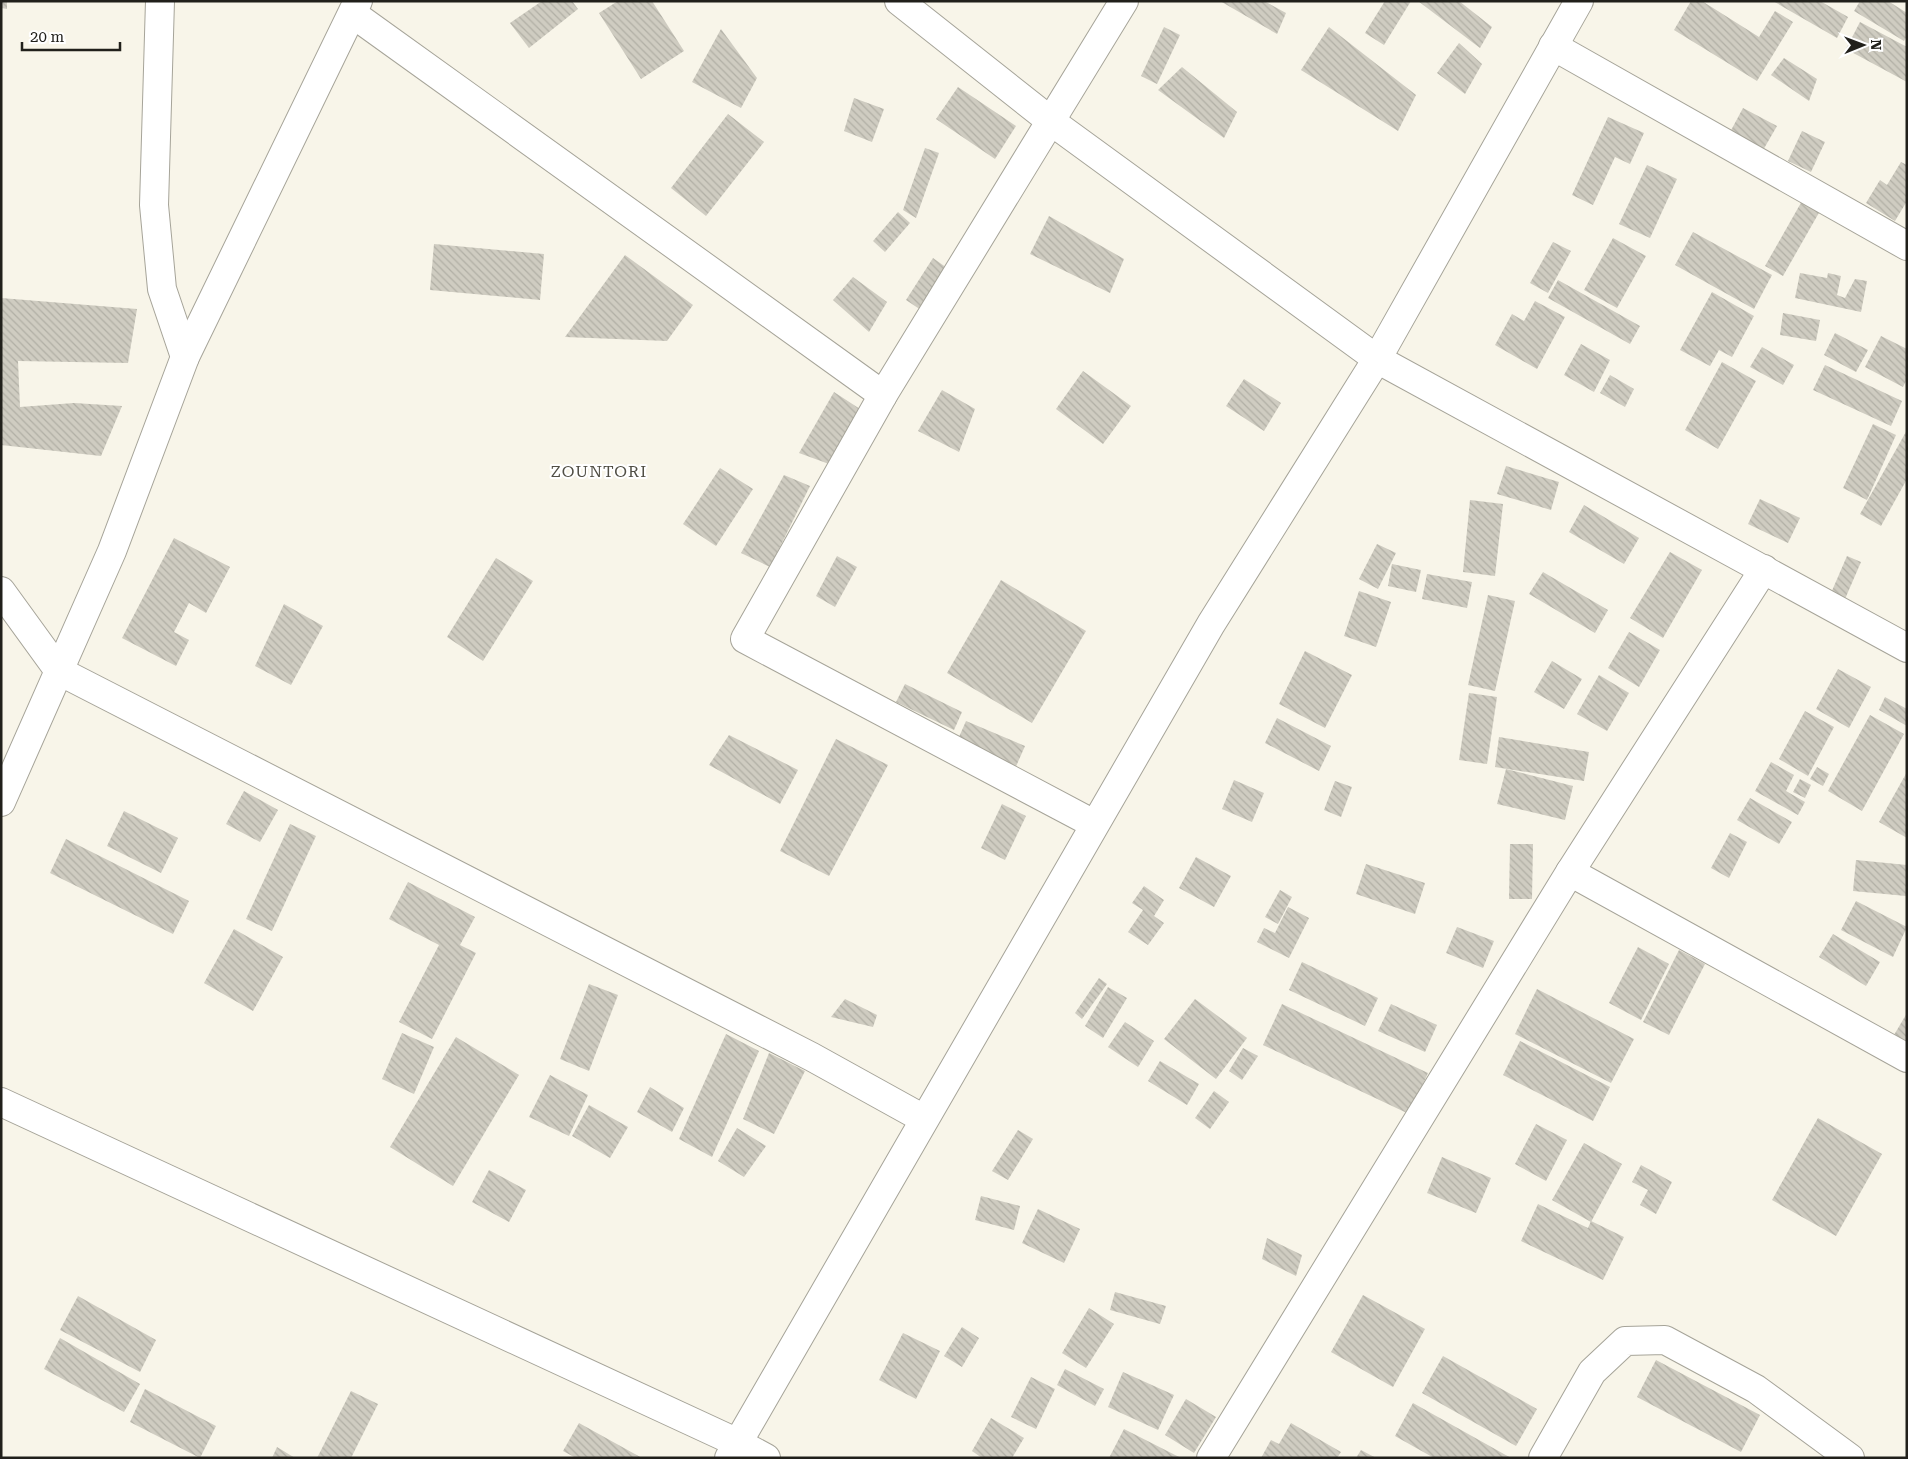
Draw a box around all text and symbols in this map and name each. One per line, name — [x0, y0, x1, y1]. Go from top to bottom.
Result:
scale bar — [22, 20, 120, 52]
north arrow — [1838, 20, 1888, 70]
text: 20 m — [30, 28, 65, 46]
text: N — [1868, 39, 1884, 51]
district label: ZOUNTORI — [551, 462, 647, 481]

